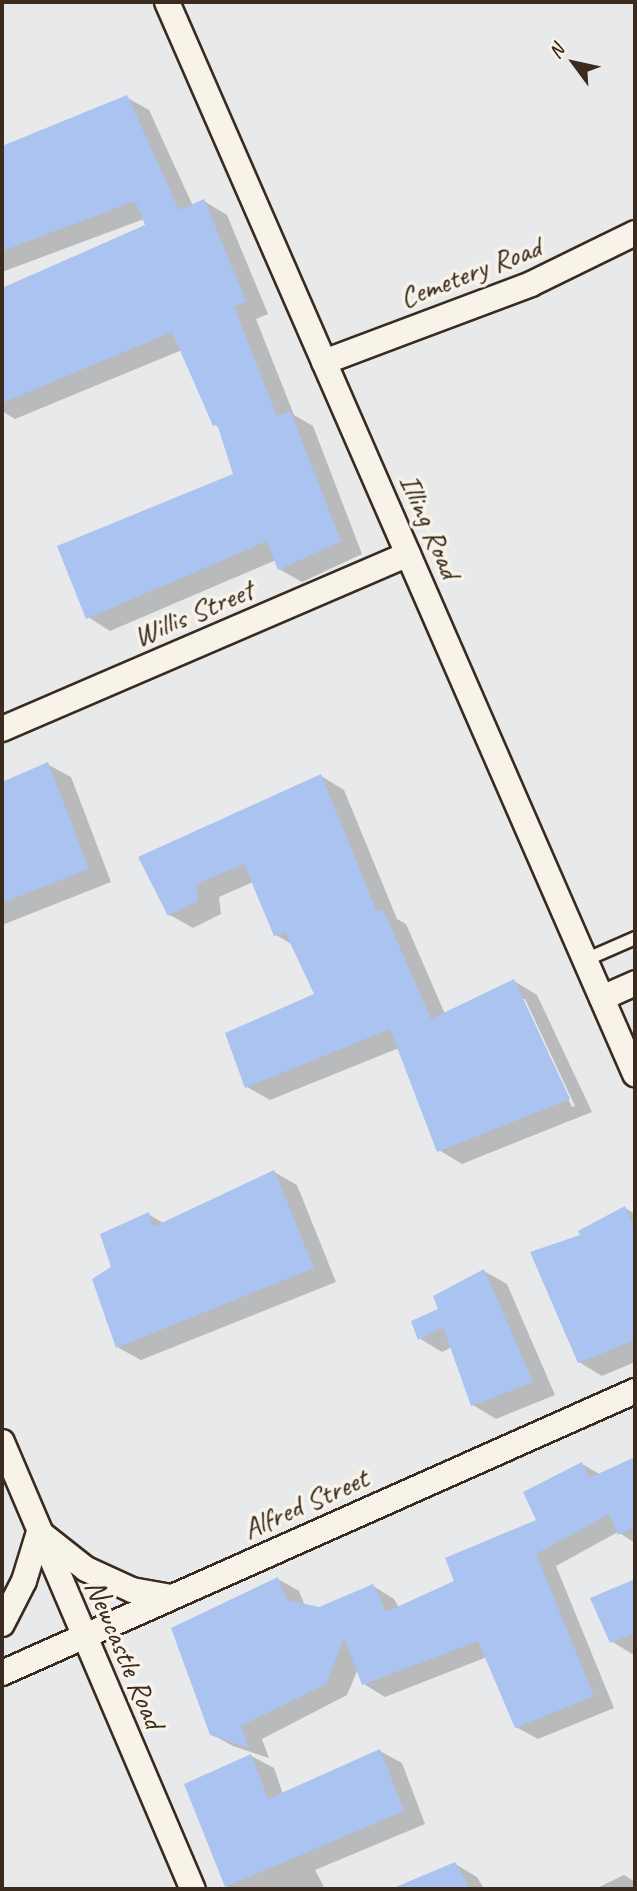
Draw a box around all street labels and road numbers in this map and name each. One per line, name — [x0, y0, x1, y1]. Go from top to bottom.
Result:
street label: Cemetery Road — [394, 229, 546, 315]
street label: Illing Road — [391, 468, 469, 584]
street label: Willis Street — [128, 572, 258, 654]
street label: Alfred Street — [237, 1459, 373, 1547]
street label: Newcastle Road — [77, 1574, 173, 1734]

